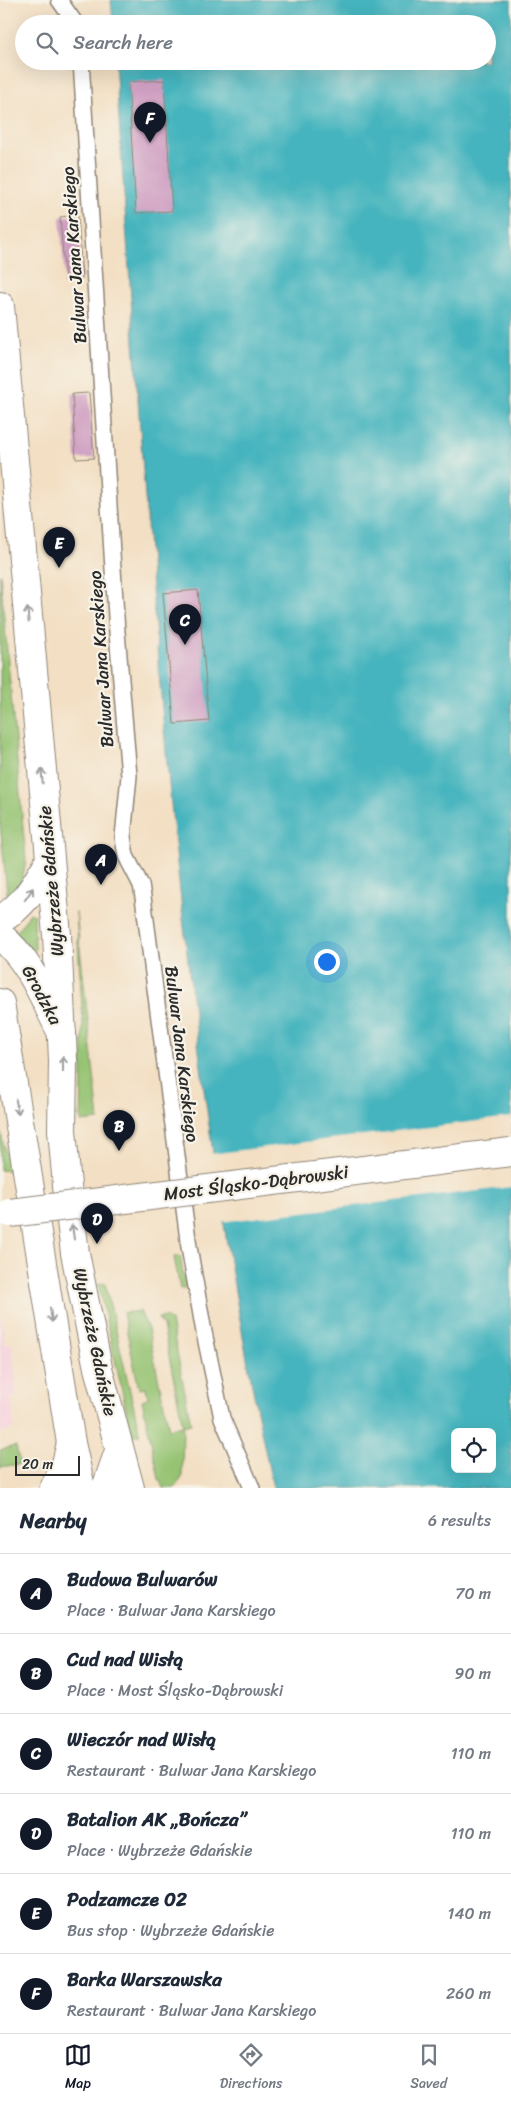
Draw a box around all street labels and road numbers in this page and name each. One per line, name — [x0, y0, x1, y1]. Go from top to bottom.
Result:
street label: Bulwar Jana Karskiego — [52, 165, 96, 345]
street label: Bulwar Jana Karskiego — [79, 569, 123, 749]
street label: Wybrzeże Gdańskie — [28, 804, 74, 958]
street label: Grodzka — [13, 959, 72, 1032]
street label: Bulwar Jana Karskiego — [155, 964, 209, 1144]
street label: Most Śląsko-Dąbrowski — [162, 1156, 351, 1210]
street label: Wybrzeże Gdańskie — [64, 1265, 126, 1419]

